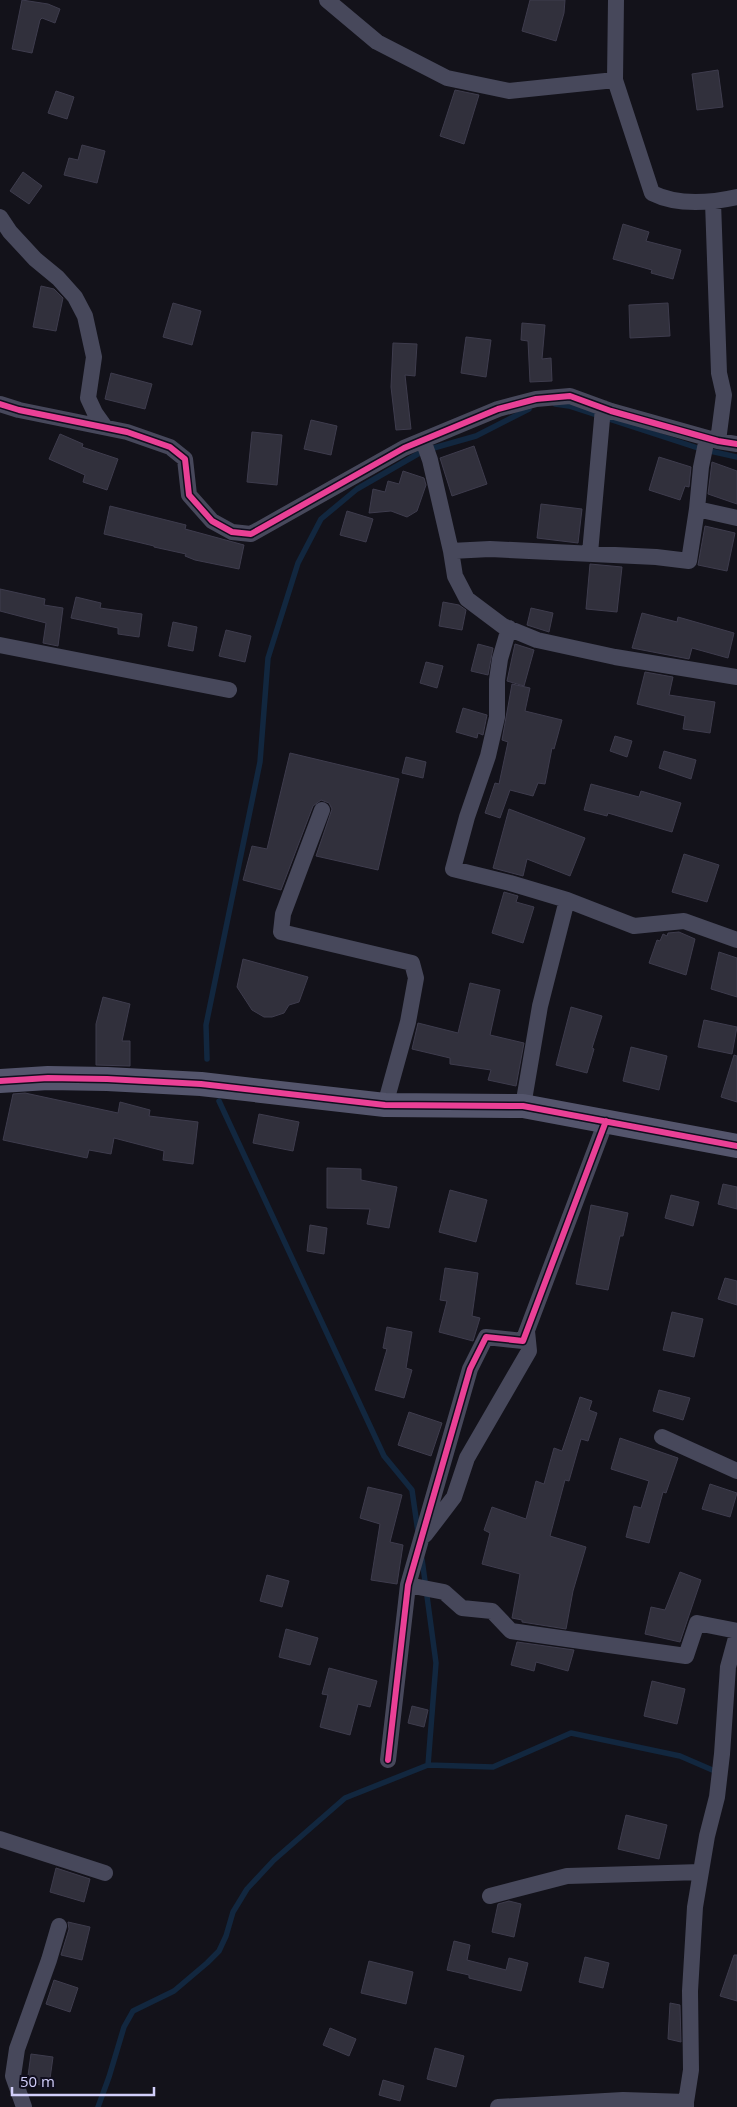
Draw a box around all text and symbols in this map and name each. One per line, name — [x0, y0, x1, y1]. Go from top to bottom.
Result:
scale bar — [12, 2064, 155, 2096]
text: 50 m — [20, 2071, 55, 2091]

